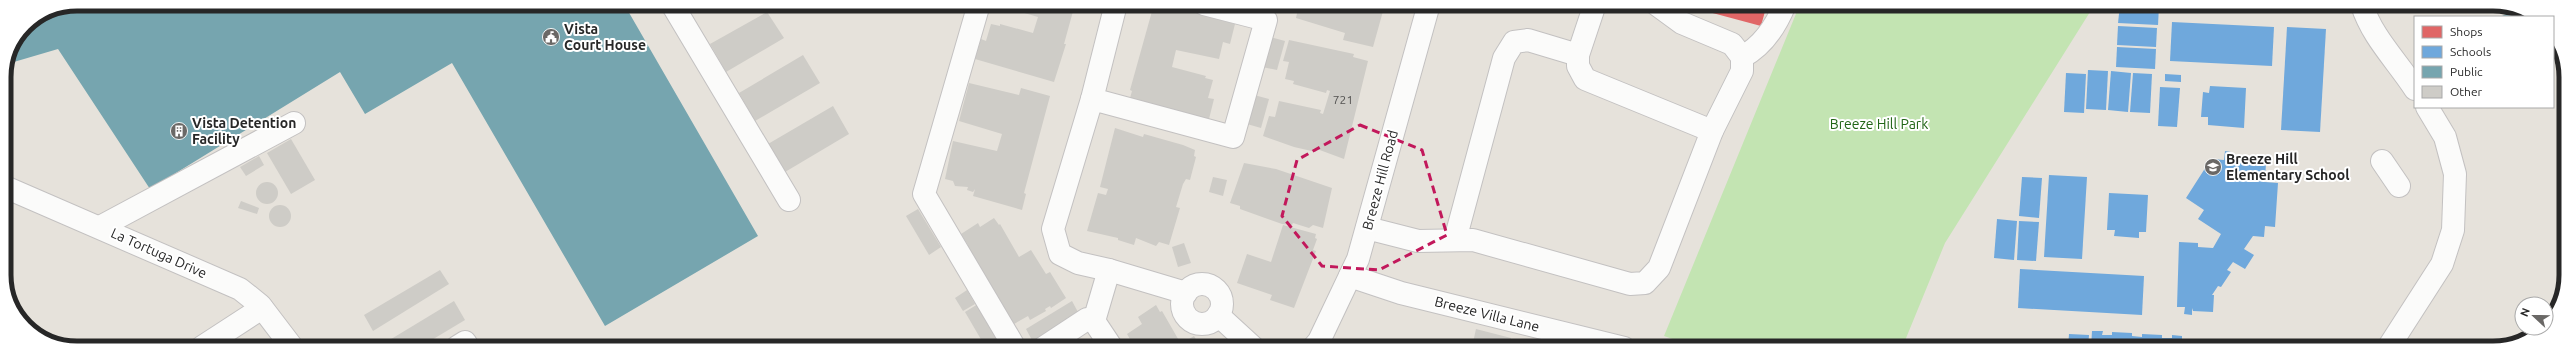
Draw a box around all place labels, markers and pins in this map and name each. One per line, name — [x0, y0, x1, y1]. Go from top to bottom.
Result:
place label: Vista Court House — [564, 21, 646, 53]
public building icon: Vista Court House — [541, 27, 561, 47]
place label: Vista Detention Facility — [192, 115, 296, 147]
building icon: Vista Detention Facility — [169, 121, 189, 141]
place label: Breeze Hill Elementary School — [2226, 151, 2349, 183]
school or university icon: Breeze Hill Elementary School — [2203, 157, 2223, 177]

